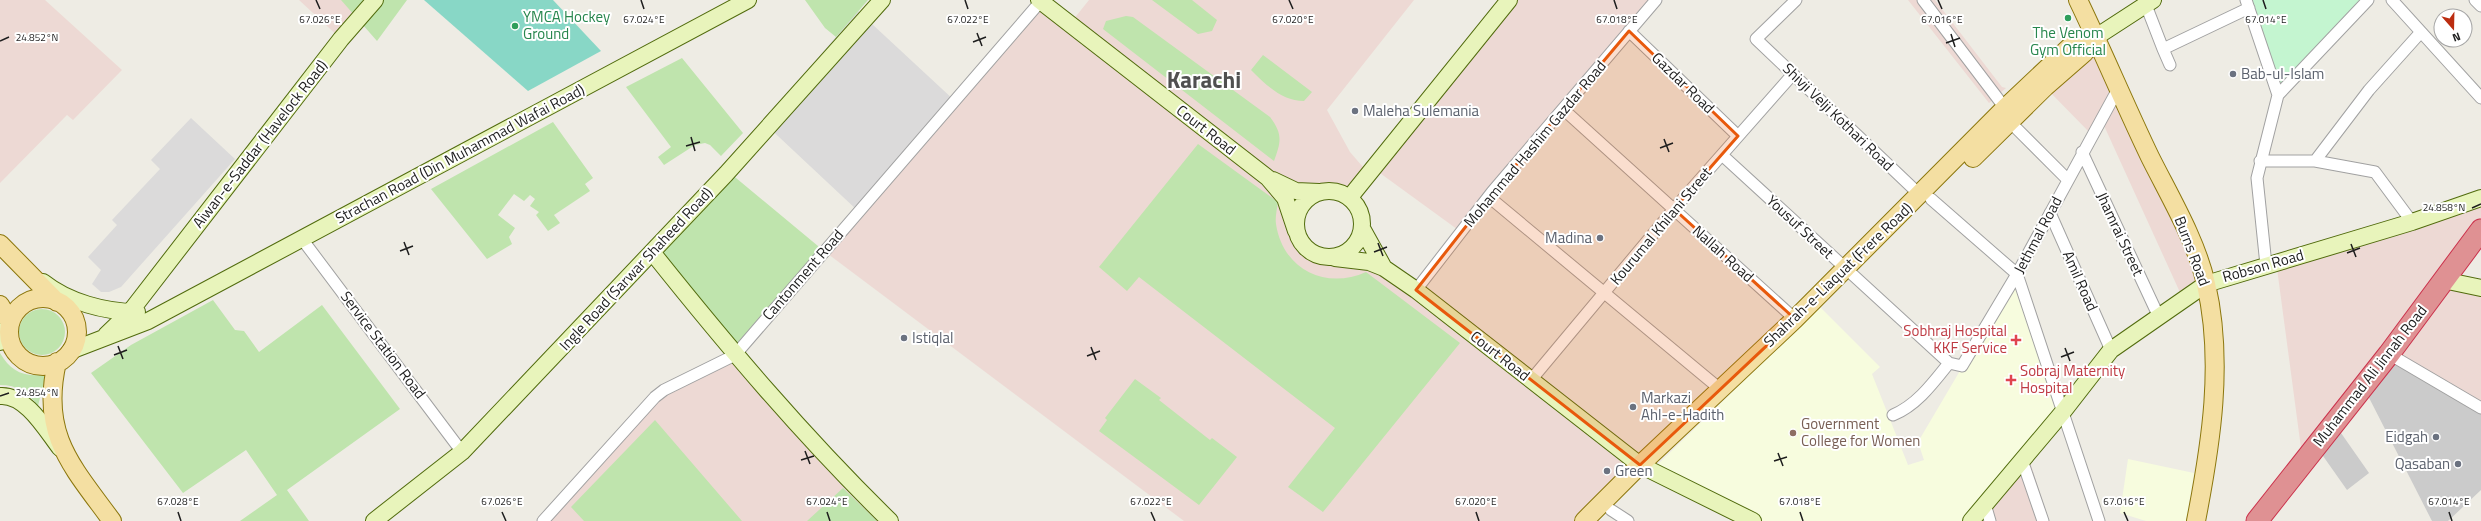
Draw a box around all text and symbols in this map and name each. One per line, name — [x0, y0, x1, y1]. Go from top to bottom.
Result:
place label: YMCA Hockey Ground — [523, 5, 610, 45]
north arrow — [2433, 8, 2473, 48]
text: 67.026°E — [299, 12, 341, 27]
text: 67.024°E — [623, 12, 665, 27]
text: 67.022°E — [947, 12, 989, 27]
text: 67.020°E — [1272, 12, 1314, 27]
text: 67.018°E — [1596, 12, 1638, 27]
text: 67.016°E — [1921, 12, 1963, 27]
text: 67.014°E — [2245, 12, 2287, 27]
marker: The Venom Gym Official — [2063, 13, 2073, 23]
marker: YMCA Hockey Ground — [510, 21, 520, 31]
place label: The Venom Gym Official — [2030, 21, 2106, 61]
text: N — [2450, 29, 2463, 46]
text: 24.852°N — [16, 30, 58, 45]
street label: Gazdar Road — [1647, 47, 1720, 119]
street label: Aiwan-e-Saddar (Havelock Road) — [187, 55, 333, 233]
street label: Mohammad Hashim Gazdar Road — [1458, 55, 1611, 232]
street label: Shivji Velji Kothari Road — [1777, 57, 1899, 176]
district label: Karachi — [1167, 62, 1241, 97]
place label: Bab-ul-Islam — [2241, 62, 2324, 85]
marker: Bab-ul-Islam — [2228, 69, 2238, 79]
street label: Strachan Road (Din Muhammad Wafai Road) — [331, 78, 589, 229]
street label: Court Road — [1172, 99, 1241, 160]
place label: Maleha Sulemania — [1363, 99, 1480, 122]
marker: Maleha Sulemania — [1350, 106, 1360, 116]
street label: Kourumal Khilani Street — [1604, 161, 1718, 290]
street label: Ingle Road (Sarwar Shaheed Road) — [553, 182, 718, 356]
street label: Jhamrai Street — [2091, 188, 2150, 280]
street label: Yousuf Street — [1761, 189, 1840, 264]
street label: Jethmal Road — [2008, 192, 2068, 277]
street label: Shahrah-e-Liaquat (Frere Road) — [1758, 197, 1917, 352]
text: 24.858°N — [2423, 200, 2465, 215]
street label: Burns Road — [2169, 213, 2216, 289]
street label: Nallah Road — [1687, 220, 1759, 288]
street label: Cantonment Road — [757, 224, 849, 325]
place label: Madina — [1545, 226, 1592, 249]
marker: Madina — [1595, 233, 1605, 243]
street label: Robson Road — [2219, 243, 2306, 288]
street label: Amil Road — [2057, 247, 2104, 315]
street label: Service Station Road — [335, 286, 432, 403]
street label: Muhammad Ali Jinnah Road — [2307, 300, 2432, 451]
place label: Sobhraj Hospital KKF Service — [1903, 319, 2007, 359]
street label: Court Road — [1466, 325, 1535, 386]
place label: Istiqlal — [912, 326, 954, 349]
marker: Istiqlal — [899, 333, 909, 343]
marker: Sobhraj Hospital KKF Service — [2010, 334, 2022, 346]
place label: Sobraj Maternity Hospital — [2020, 359, 2125, 399]
marker: Sobraj Maternity Hospital — [2005, 374, 2017, 386]
text: 24.854°N — [16, 385, 58, 400]
place label: Markazi Ahl-e-Hadith — [1641, 386, 1724, 426]
marker: Markazi Ahl-e-Hadith — [1628, 402, 1638, 412]
place label: Government College for Women — [1801, 412, 1920, 452]
place label: Eidgah — [2385, 425, 2428, 448]
marker: Government College for Women — [1788, 428, 1798, 438]
marker: Eidgah — [2431, 432, 2441, 442]
place label: Qasaban — [2395, 452, 2450, 475]
place label: Green — [1615, 459, 1653, 482]
marker: Qasaban — [2453, 459, 2463, 469]
marker: Green — [1602, 466, 1612, 476]
text: 67.028°E — [157, 494, 199, 509]
text: 67.026°E — [481, 494, 523, 509]
text: 67.024°E — [806, 494, 848, 509]
text: 67.022°E — [1130, 494, 1172, 509]
text: 67.020°E — [1455, 494, 1497, 509]
text: 67.018°E — [1779, 494, 1821, 509]
text: 67.016°E — [2103, 494, 2145, 509]
text: 67.014°E — [2428, 494, 2470, 509]

